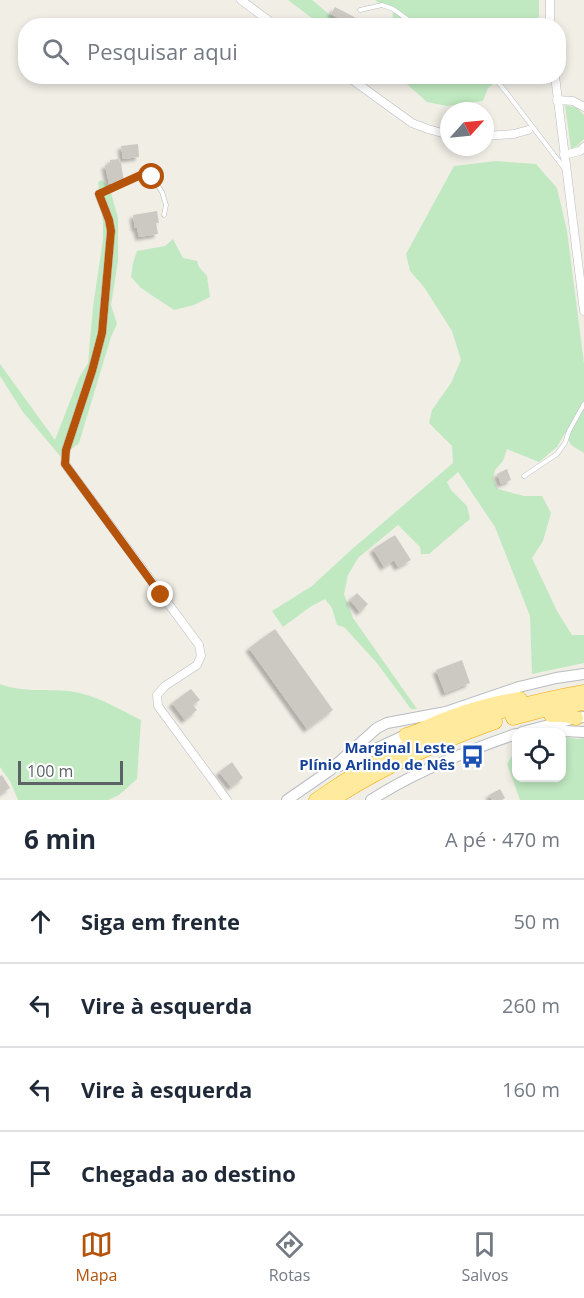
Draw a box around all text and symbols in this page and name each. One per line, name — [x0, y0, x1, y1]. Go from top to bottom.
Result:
search box — [18, 18, 566, 84]
icon: search — [39, 35, 72, 68]
text: Pesquisar aqui — [87, 36, 238, 66]
north arrow — [440, 102, 494, 156]
route start — [138, 163, 164, 189]
route end — [147, 581, 173, 607]
map controls — [512, 728, 566, 782]
button: locate — [512, 728, 566, 782]
place label: Marginal Leste Plínio Arlindo de Nês — [299, 737, 455, 774]
bus stop icon: Marginal Leste Plínio Arlindo de Nês — [460, 744, 486, 770]
scale bar — [18, 758, 123, 786]
text: 100 m — [27, 760, 73, 782]
text: 6 min — [24, 821, 96, 857]
text: A pé · 470 m — [445, 826, 560, 853]
icon: ahead — [24, 905, 57, 938]
text: Siga em frente — [81, 906, 240, 936]
text: 50 m — [513, 908, 560, 935]
icon: left — [24, 989, 57, 1022]
text: Vire à esquerda — [81, 990, 252, 1020]
text: 260 m — [502, 992, 560, 1019]
icon: left — [24, 1073, 57, 1106]
text: Vire à esquerda — [81, 1074, 252, 1104]
text: 160 m — [502, 1076, 560, 1103]
icon: arrive — [24, 1157, 57, 1190]
text: Chegada ao destino — [81, 1158, 296, 1188]
tab: Mapa — [76, 1228, 118, 1286]
tab: Rotas — [269, 1228, 310, 1286]
tab: Salvos — [461, 1228, 508, 1286]

